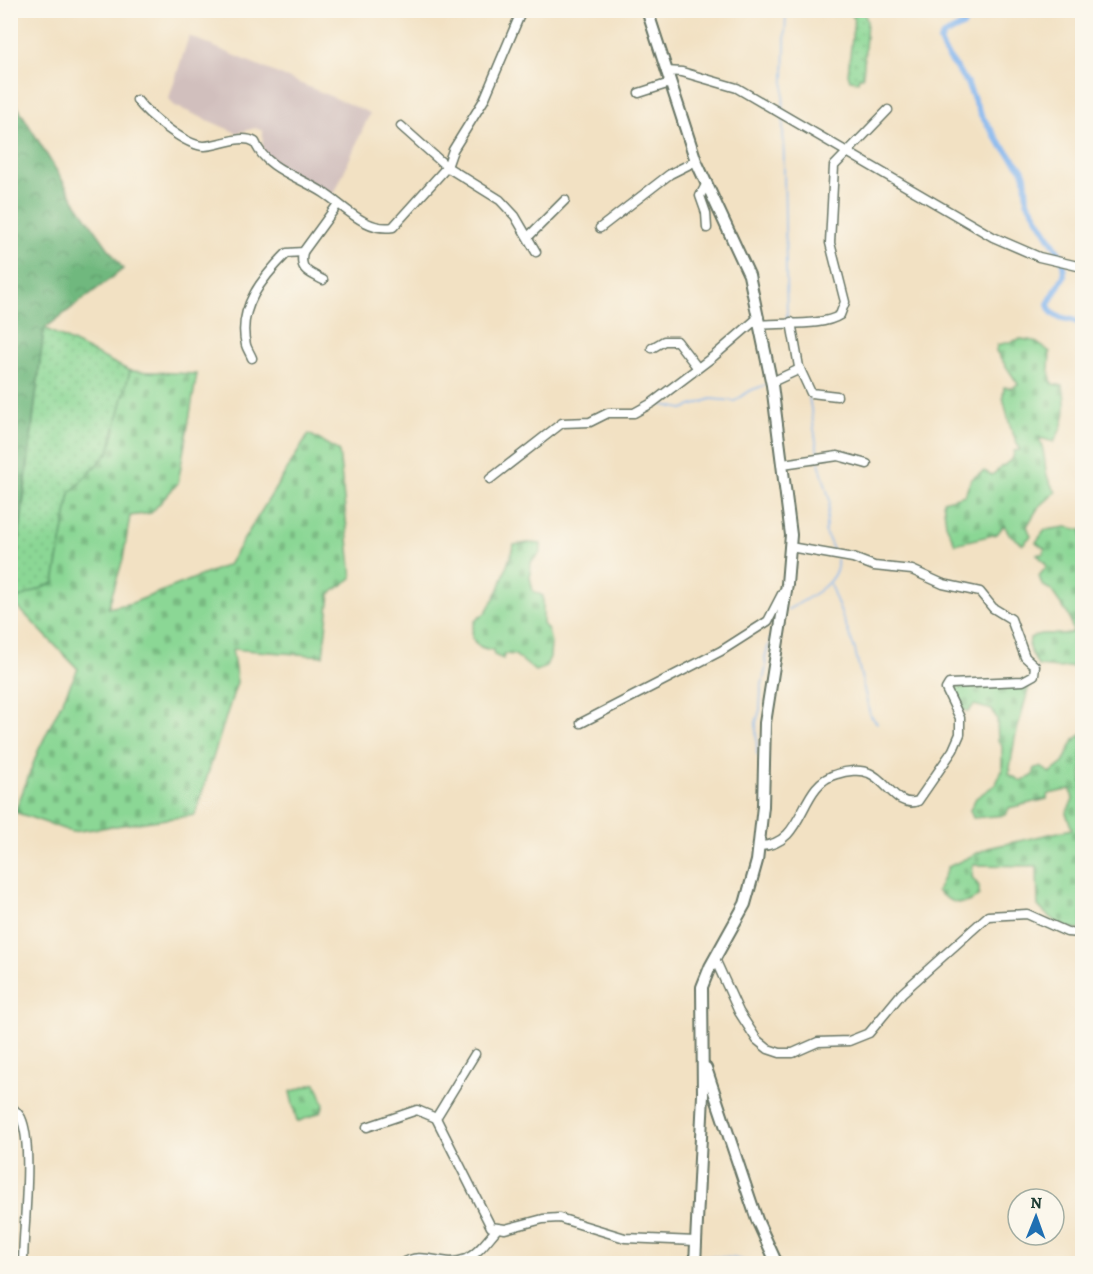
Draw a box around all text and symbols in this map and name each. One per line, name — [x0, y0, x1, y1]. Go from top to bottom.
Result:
north arrow — [1006, 1187, 1066, 1247]
text: N — [1030, 1192, 1043, 1214]

